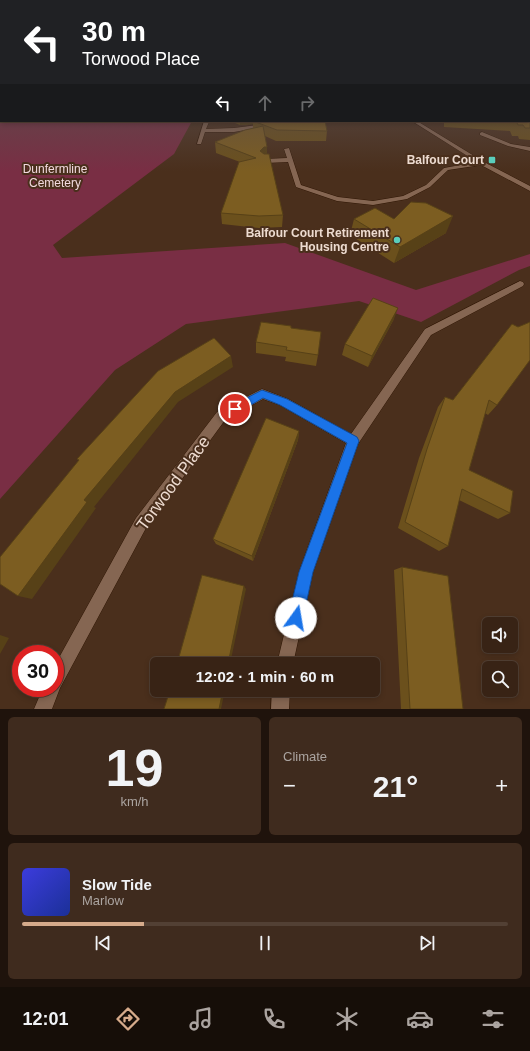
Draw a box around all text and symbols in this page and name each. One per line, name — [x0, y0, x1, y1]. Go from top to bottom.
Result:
icon: left — [16, 16, 68, 68]
text: 30 m — [82, 16, 146, 47]
text: Torwood Place — [82, 49, 200, 69]
icon: left — [212, 92, 234, 114]
icon: ahead — [254, 92, 276, 114]
icon: right — [296, 92, 318, 114]
place label: Balfour Court — [407, 153, 484, 167]
marker: Balfour Court — [487, 155, 497, 165]
park label: Dunfermline Cemetery — [23, 162, 88, 190]
place label: Balfour Court Retirement Housing Centre — [246, 226, 389, 254]
marker: Balfour Court Retirement Housing Centre — [392, 235, 402, 245]
pin — [218, 392, 252, 426]
icon: arrive — [224, 398, 246, 420]
street label: Torwood Place — [133, 433, 214, 534]
position arrow — [275, 597, 317, 639]
map controls — [482, 617, 518, 697]
button: sound — [482, 617, 518, 653]
speed limit sign: 30 — [12, 645, 64, 697]
button: search — [482, 661, 518, 697]
text: 12:02 · 1 min · 60 m — [196, 668, 334, 685]
text: 19 — [106, 739, 163, 797]
text: Climate — [283, 749, 327, 764]
text: 21° — [373, 770, 418, 803]
text: − — [283, 773, 296, 798]
text: + — [495, 773, 508, 798]
text: km/h — [120, 794, 149, 809]
text: Slow Tide — [82, 876, 152, 893]
text: Marlow — [82, 893, 124, 908]
icon: previous — [92, 932, 114, 954]
icon: pause — [254, 932, 276, 954]
icon: next — [416, 932, 438, 954]
icon: directions — [114, 1005, 142, 1033]
icon: music — [187, 1005, 215, 1033]
icon: phone — [260, 1005, 288, 1033]
icon: climate — [333, 1005, 361, 1033]
icon: car — [406, 1005, 434, 1033]
icon: filters — [479, 1005, 507, 1033]
text: 12:01 — [23, 1009, 69, 1029]

